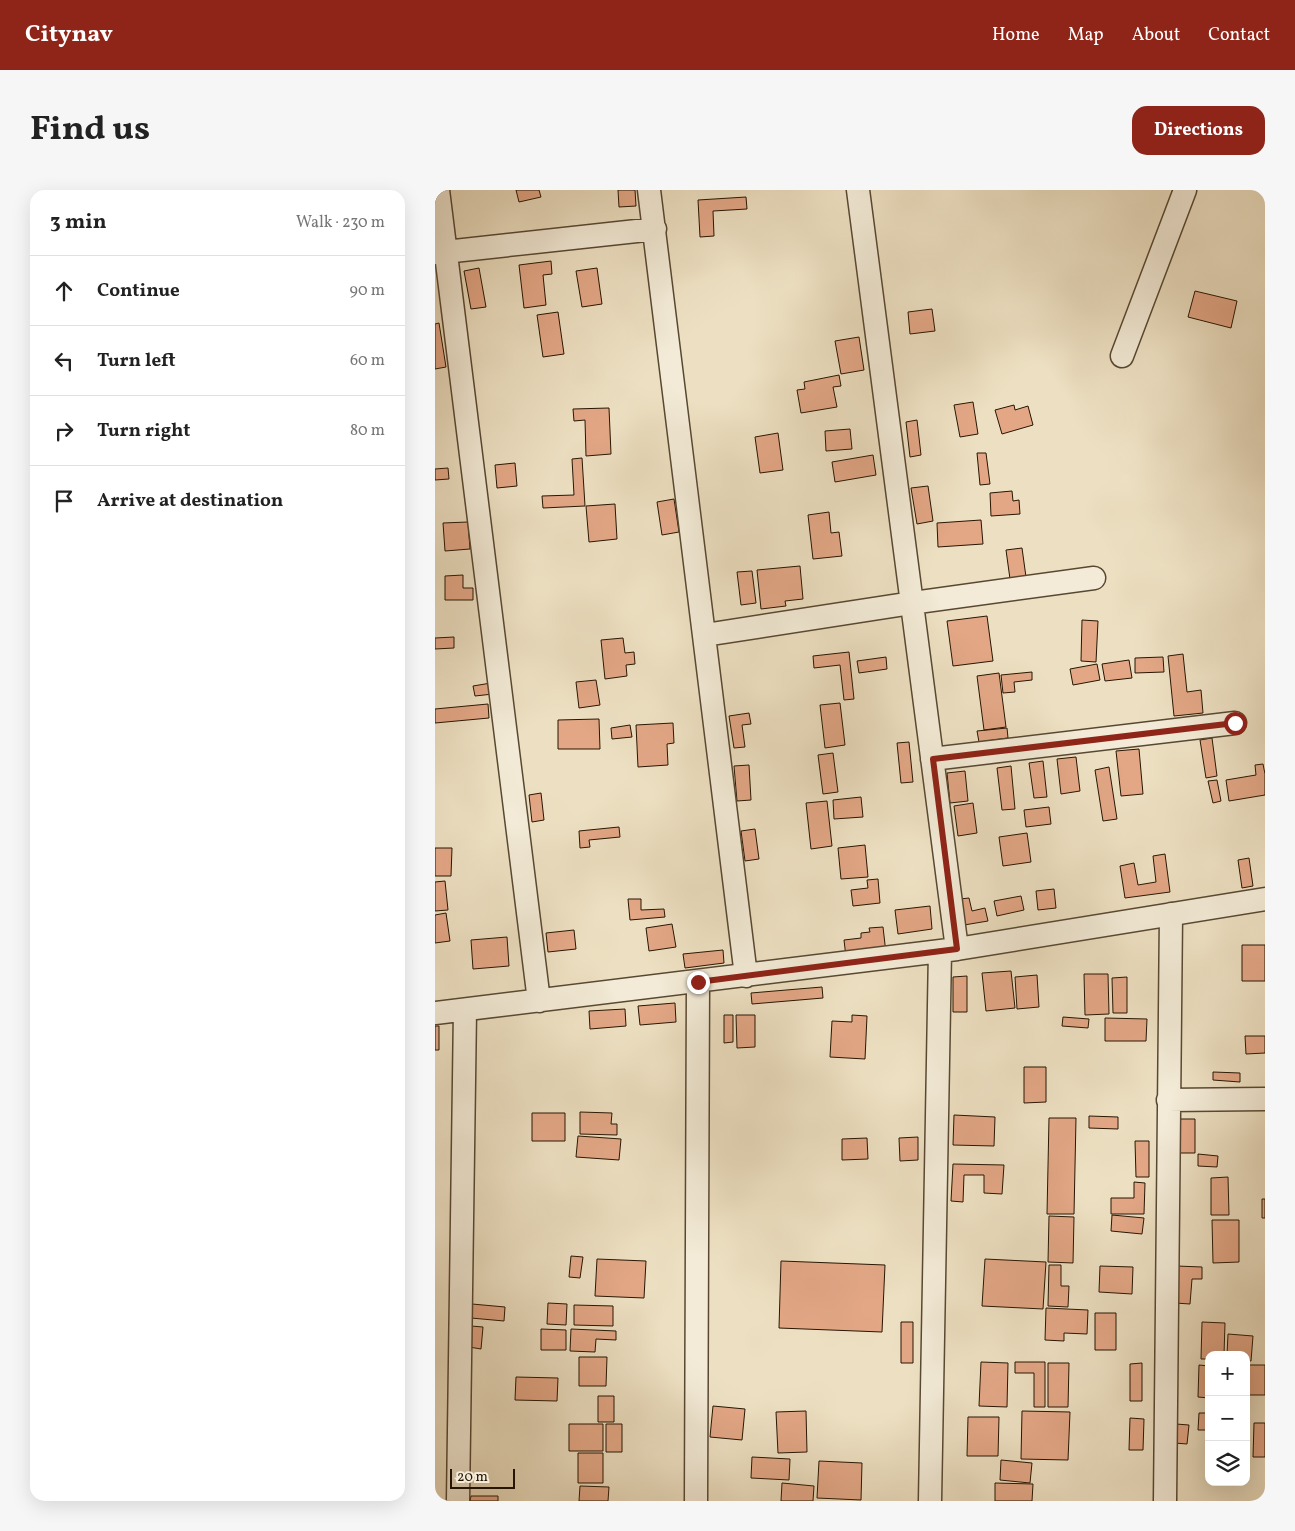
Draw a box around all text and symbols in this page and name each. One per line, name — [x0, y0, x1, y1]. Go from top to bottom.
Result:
text: Citynav — [25, 18, 113, 52]
text: Home — [992, 23, 1040, 48]
text: Map — [1068, 23, 1104, 48]
text: About — [1132, 23, 1180, 48]
text: Contact — [1208, 23, 1270, 48]
text: Find us — [30, 106, 150, 154]
button: Directions — [1132, 106, 1265, 155]
text: 3 min — [50, 208, 106, 237]
text: Walk · 230 m — [296, 212, 385, 234]
icon: ahead — [50, 277, 78, 305]
text: Continue — [97, 278, 180, 304]
text: 90 m — [349, 280, 385, 302]
icon: left — [50, 347, 78, 375]
text: Turn left — [97, 348, 176, 374]
text: 60 m — [350, 350, 385, 372]
icon: right — [50, 417, 78, 445]
text: Turn right — [97, 418, 190, 444]
text: 80 m — [350, 420, 385, 442]
icon: arrive — [50, 487, 78, 515]
text: Arrive at destination — [97, 488, 283, 514]
route start — [1224, 712, 1247, 735]
route end — [687, 971, 710, 994]
map controls — [1205, 1351, 1250, 1486]
button: + — [1205, 1351, 1250, 1396]
button: − — [1205, 1396, 1250, 1441]
button: layers — [1205, 1441, 1250, 1486]
scale bar — [450, 1466, 515, 1489]
text: 20 m — [457, 1468, 488, 1487]

